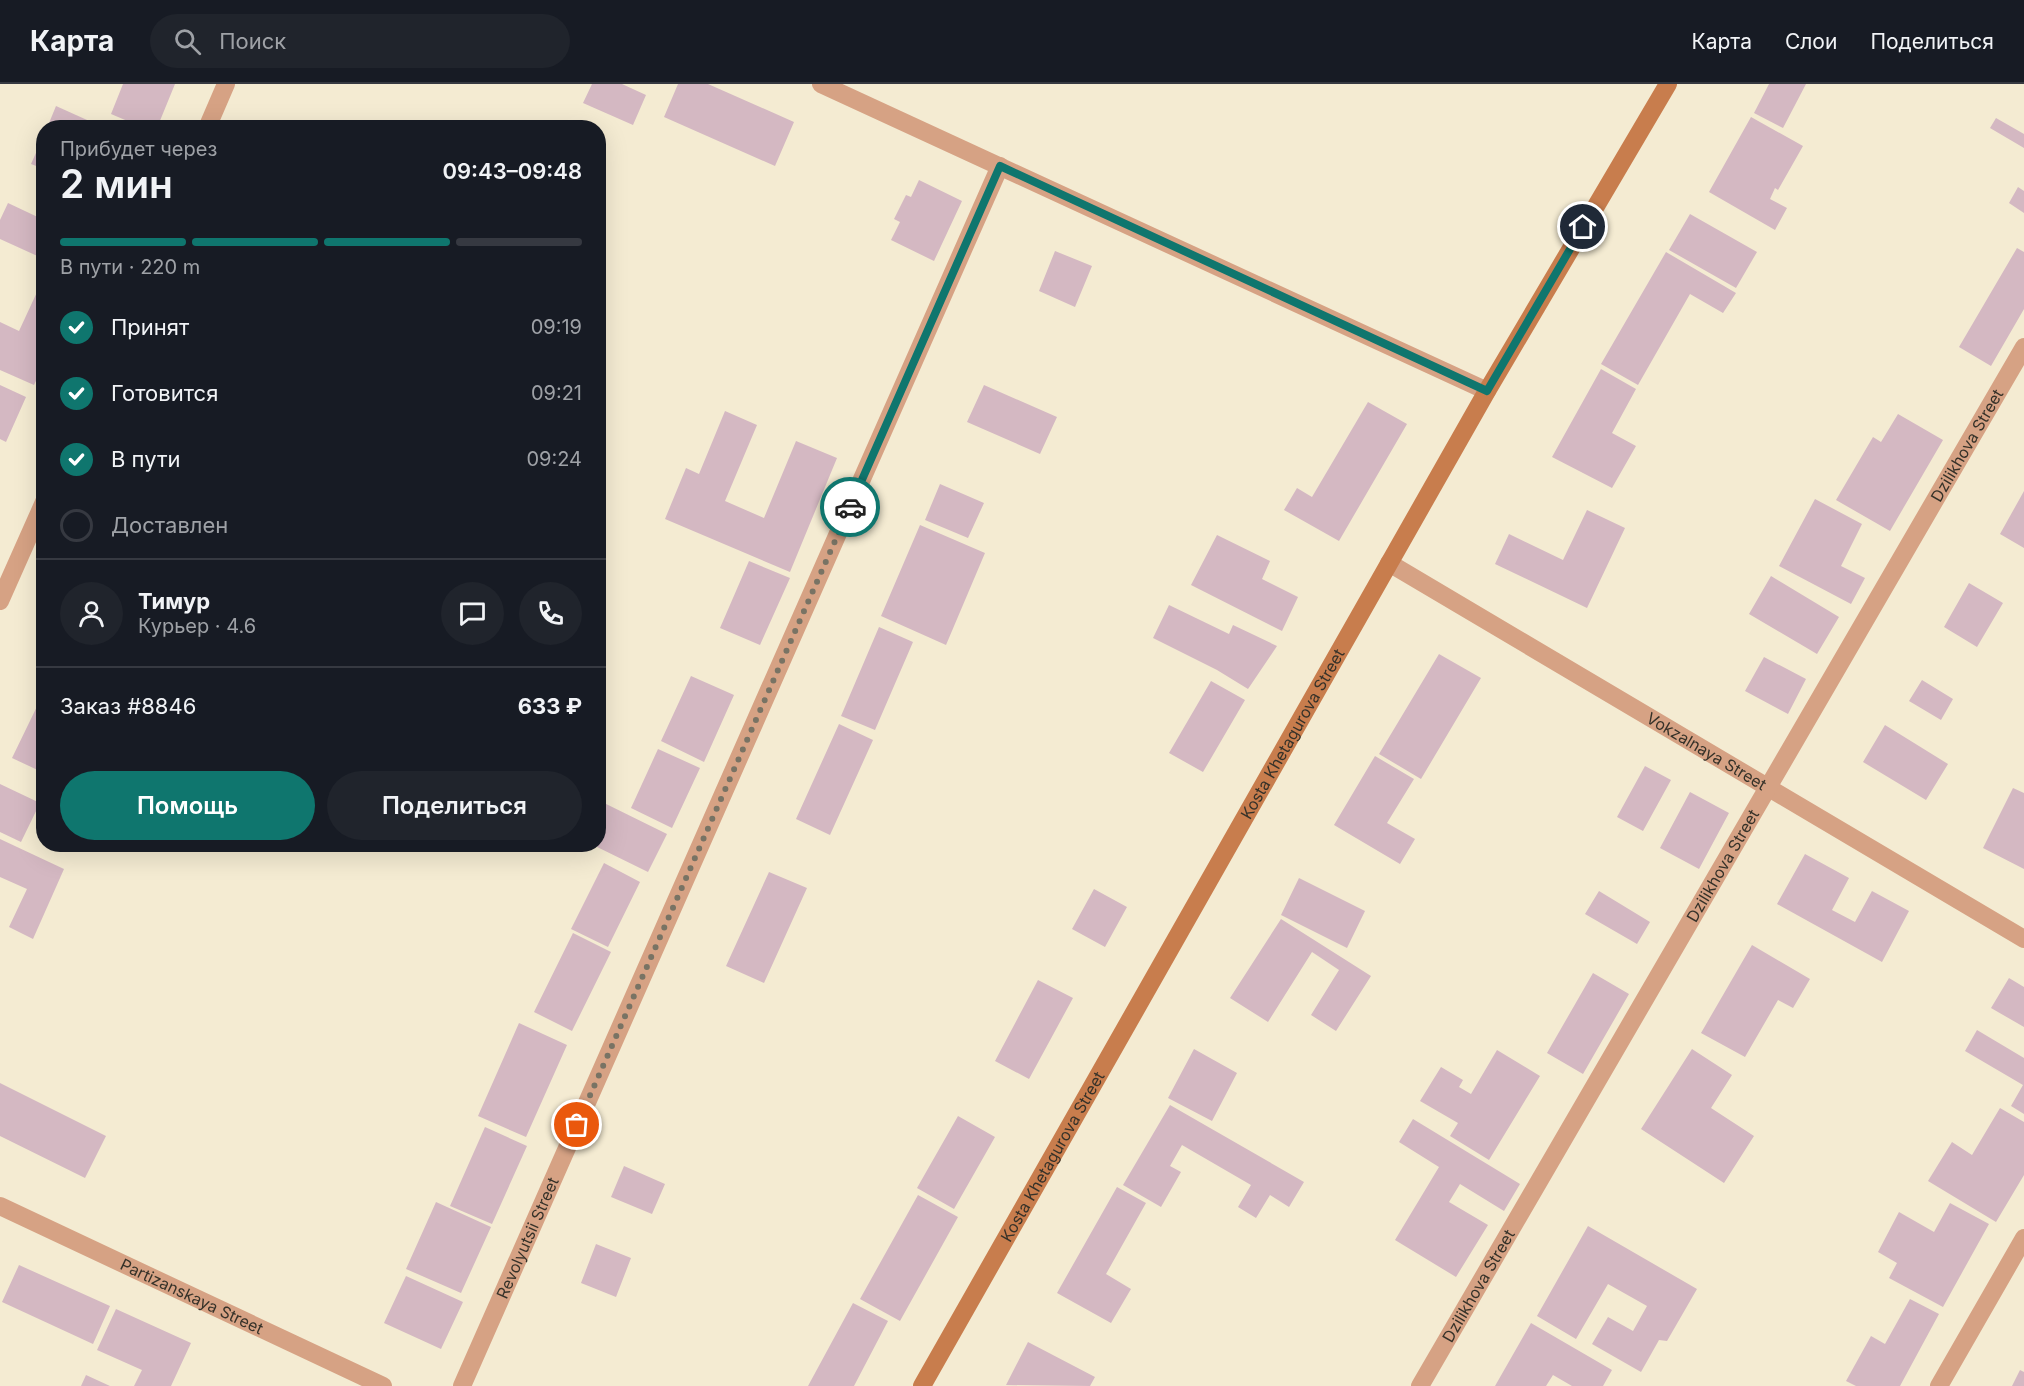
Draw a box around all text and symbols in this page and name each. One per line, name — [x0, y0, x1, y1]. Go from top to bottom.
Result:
search box — [150, 14, 570, 68]
text: Карта — [30, 24, 114, 58]
icon: search — [171, 25, 204, 58]
text: Поиск — [219, 28, 286, 54]
text: Карта — [1692, 29, 1752, 54]
text: Слои — [1785, 29, 1837, 54]
text: Поделиться — [1870, 29, 1994, 54]
text: Прибудет через — [60, 137, 217, 161]
text: 09:43–09:48 — [442, 158, 582, 184]
text: 2 мин — [60, 160, 173, 207]
pin — [1557, 201, 1608, 252]
icon: home — [1566, 210, 1599, 243]
text: В пути · 220 m — [60, 255, 200, 279]
icon: check — [60, 311, 93, 344]
text: Принят — [111, 314, 189, 340]
text: 09:19 — [531, 315, 582, 339]
icon: check — [60, 377, 93, 410]
text: Готовится — [111, 380, 218, 406]
text: 09:21 — [531, 381, 582, 405]
street label: Dzilikhova Street — [1926, 385, 2007, 505]
icon: check — [60, 443, 93, 476]
text: В пути — [111, 446, 180, 472]
text: 09:24 — [526, 447, 582, 471]
courier — [820, 477, 880, 537]
icon: car — [834, 491, 867, 524]
text: Доставлен — [111, 512, 228, 538]
button: person — [60, 582, 123, 645]
button: chat — [441, 582, 504, 645]
button: phone — [519, 582, 582, 645]
text: Тимур — [138, 588, 210, 614]
text: Курьер · 4.6 — [138, 614, 256, 638]
street label: Kosta Khetagurova Street — [1236, 645, 1349, 823]
text: Заказ #8846 — [60, 693, 196, 719]
text: 633 ₽ — [518, 693, 582, 719]
street label: Vokzalnaya Street — [1643, 708, 1770, 794]
button: Помощь — [60, 771, 315, 840]
button: Поделиться — [327, 771, 582, 840]
street label: Dzilikhova Street — [1682, 806, 1763, 926]
street label: Kosta Khetagurova Street — [996, 1068, 1109, 1245]
pin — [551, 1099, 602, 1150]
icon: bag — [560, 1108, 593, 1141]
street label: Revolyutsii Street — [492, 1174, 563, 1302]
street label: Dzilikhova Street — [1438, 1226, 1519, 1346]
street label: Partizanskaya Street — [117, 1254, 266, 1338]

